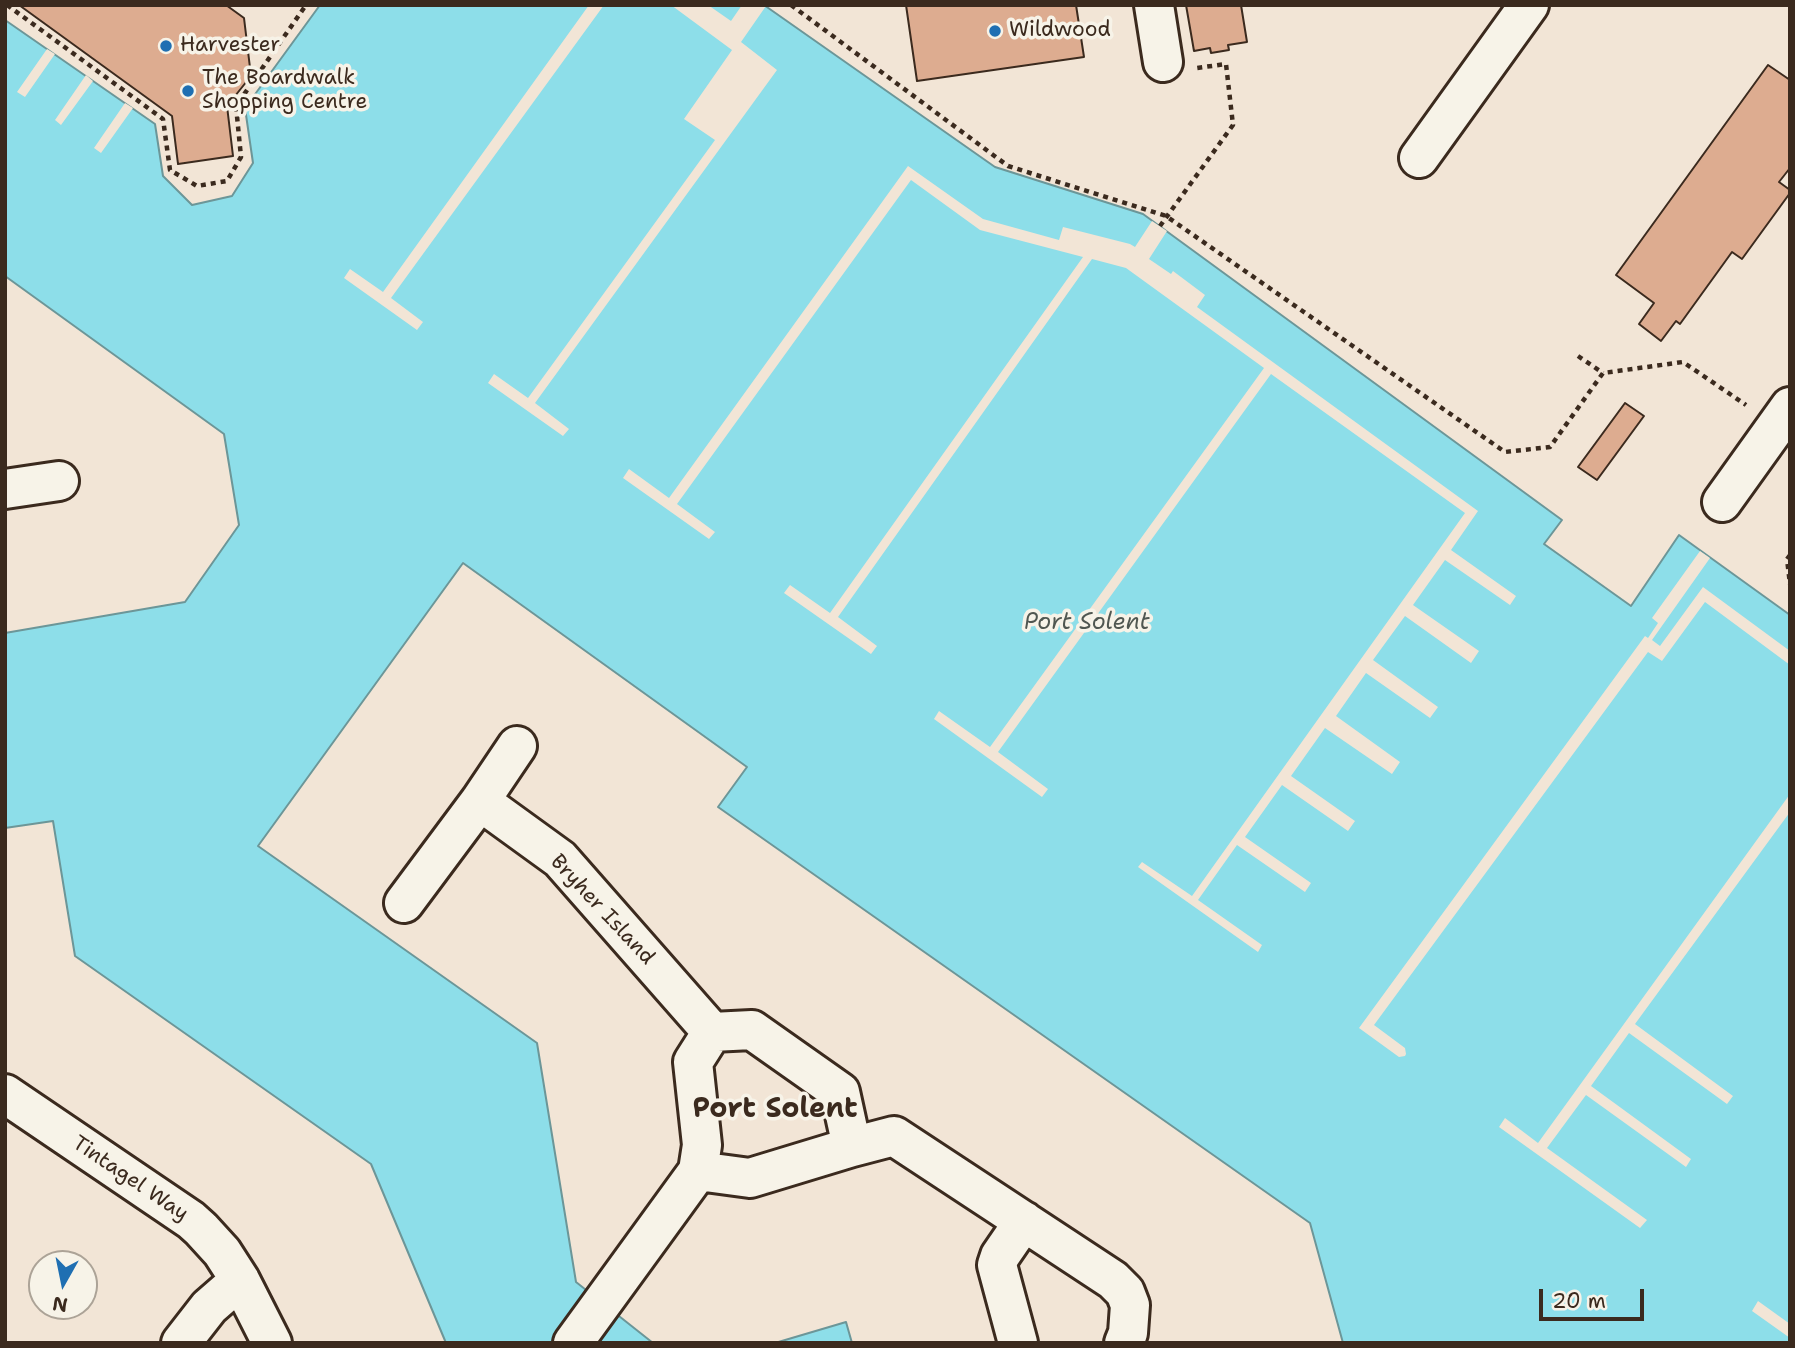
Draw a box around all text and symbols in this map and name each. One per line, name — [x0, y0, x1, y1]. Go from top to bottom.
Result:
place label: Wildwood — [1009, 18, 1111, 44]
marker: Wildwood — [987, 23, 1003, 39]
place label: Harvester — [180, 33, 280, 59]
marker: Harvester — [158, 38, 174, 54]
place label: The Boardwalk Shopping Centre — [202, 66, 367, 116]
marker: The Boardwalk Shopping Centre — [180, 83, 196, 99]
water label: Port Solent — [1024, 609, 1150, 637]
street label: Bryher Island — [544, 850, 660, 970]
district label: Port Solent — [692, 1093, 858, 1127]
street label: Tintagel Way — [67, 1131, 193, 1227]
north arrow — [28, 1250, 98, 1320]
scale bar — [1543, 1274, 1648, 1318]
text: 20 m — [1552, 1287, 1606, 1315]
text: N — [51, 1291, 69, 1318]

